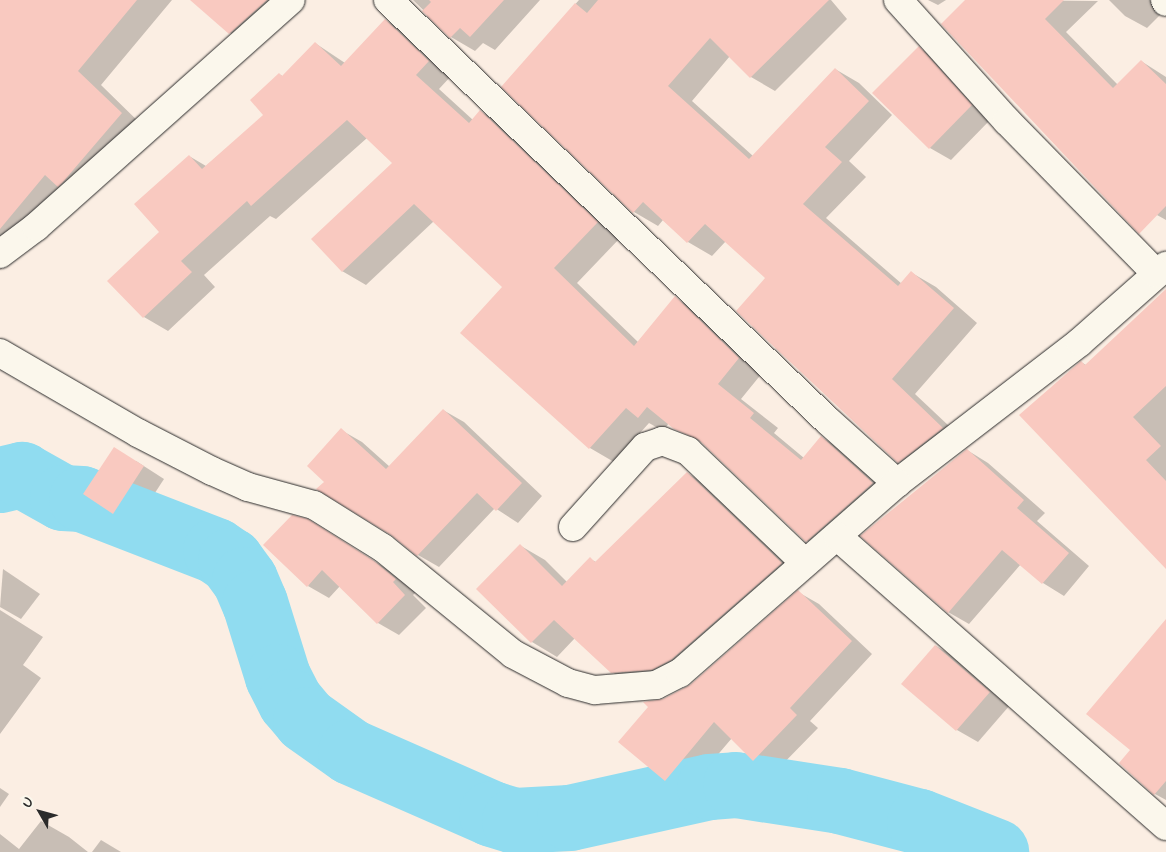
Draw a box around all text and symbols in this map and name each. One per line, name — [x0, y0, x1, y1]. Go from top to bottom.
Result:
north arrow — [15, 787, 65, 837]
text: U — [18, 794, 38, 812]

